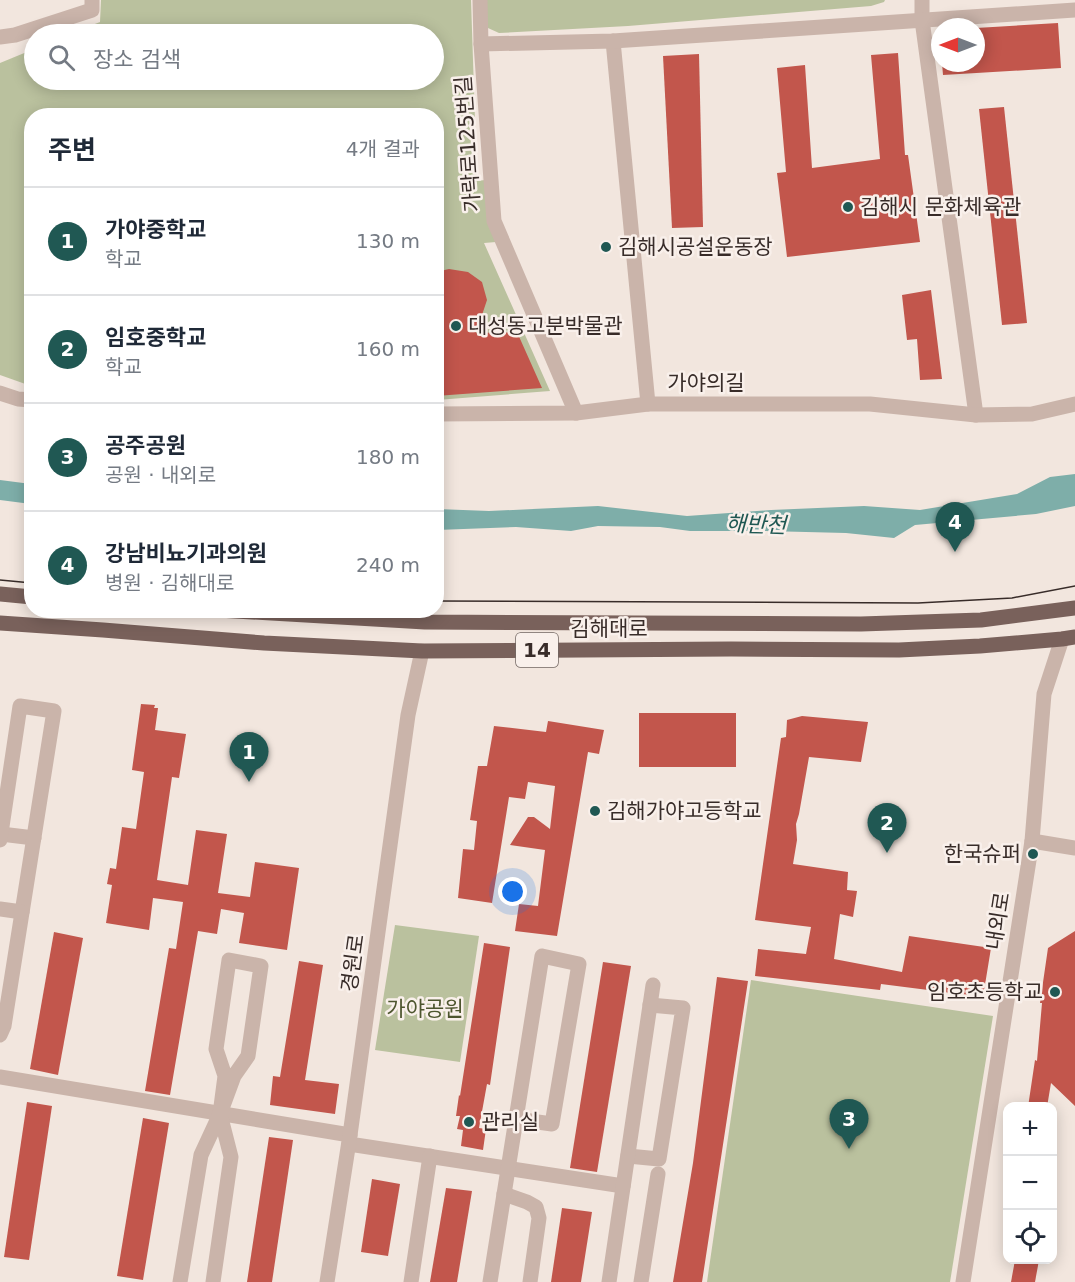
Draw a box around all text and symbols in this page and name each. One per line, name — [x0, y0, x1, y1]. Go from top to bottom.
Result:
north arrow — [931, 18, 985, 72]
search box — [24, 24, 444, 90]
icon: search — [45, 41, 78, 74]
text: 장소 검색 — [93, 47, 181, 72]
street label: 가락로125번길 — [451, 75, 485, 213]
text: 주변 — [48, 135, 96, 165]
text: 4개 결과 — [346, 137, 420, 161]
place label: 김해시 문화체육관 — [860, 195, 1021, 219]
marker: 김해시 문화체육관 — [841, 200, 855, 214]
text: 가야중학교 — [105, 217, 206, 242]
text: 1 — [61, 229, 74, 253]
text: 130 m — [356, 229, 420, 253]
place label: 김해시공설운동장 — [618, 235, 773, 259]
marker: 김해시공설운동장 — [599, 240, 613, 254]
text: 학교 — [105, 247, 142, 271]
place label: 대성동고분박물관 — [468, 314, 623, 338]
marker: 대성동고분박물관 — [449, 319, 463, 333]
text: 임호중학교 — [105, 325, 206, 350]
text: 2 — [61, 337, 74, 361]
text: 160 m — [356, 337, 420, 361]
text: 학교 — [105, 355, 142, 379]
street label: 가야의길 — [667, 371, 745, 395]
text: 공주공원 — [105, 433, 186, 458]
text: 3 — [61, 445, 74, 469]
text: 180 m — [356, 445, 420, 469]
text: 공원 · 내외로 — [105, 463, 216, 487]
pin: 4 — [936, 502, 974, 552]
water label: 해반천 — [725, 511, 790, 538]
text: 강남비뇨기과의원 — [105, 541, 267, 566]
text: 4 — [61, 553, 74, 577]
text: 240 m — [356, 553, 420, 577]
text: 병원 · 김해대로 — [105, 571, 234, 595]
street label: 김해대로 — [570, 617, 648, 641]
road number: 14 — [516, 633, 558, 667]
pin: 1 — [230, 732, 268, 782]
place label: 김해가야고등학교 — [607, 799, 762, 823]
marker: 김해가야고등학교 — [588, 804, 602, 818]
pin: 2 — [868, 804, 906, 853]
place label: 한국슈퍼 — [944, 842, 1021, 866]
marker: 한국슈퍼 — [1026, 847, 1040, 861]
your location — [498, 877, 527, 906]
street label: 내외로 — [982, 890, 1014, 952]
street label: 경원로 — [337, 933, 369, 993]
place label: 임호초등학교 — [927, 980, 1043, 1004]
marker: 임호초등학교 — [1048, 985, 1062, 999]
park label: 가야공원 — [386, 997, 464, 1021]
pin: 3 — [830, 1100, 868, 1149]
map controls — [1003, 1102, 1057, 1264]
button: + — [1003, 1102, 1057, 1156]
place label: 관리실 — [481, 1110, 539, 1134]
marker: 관리실 — [462, 1115, 476, 1129]
button: − — [1003, 1156, 1057, 1210]
button: locate — [1003, 1210, 1057, 1264]

